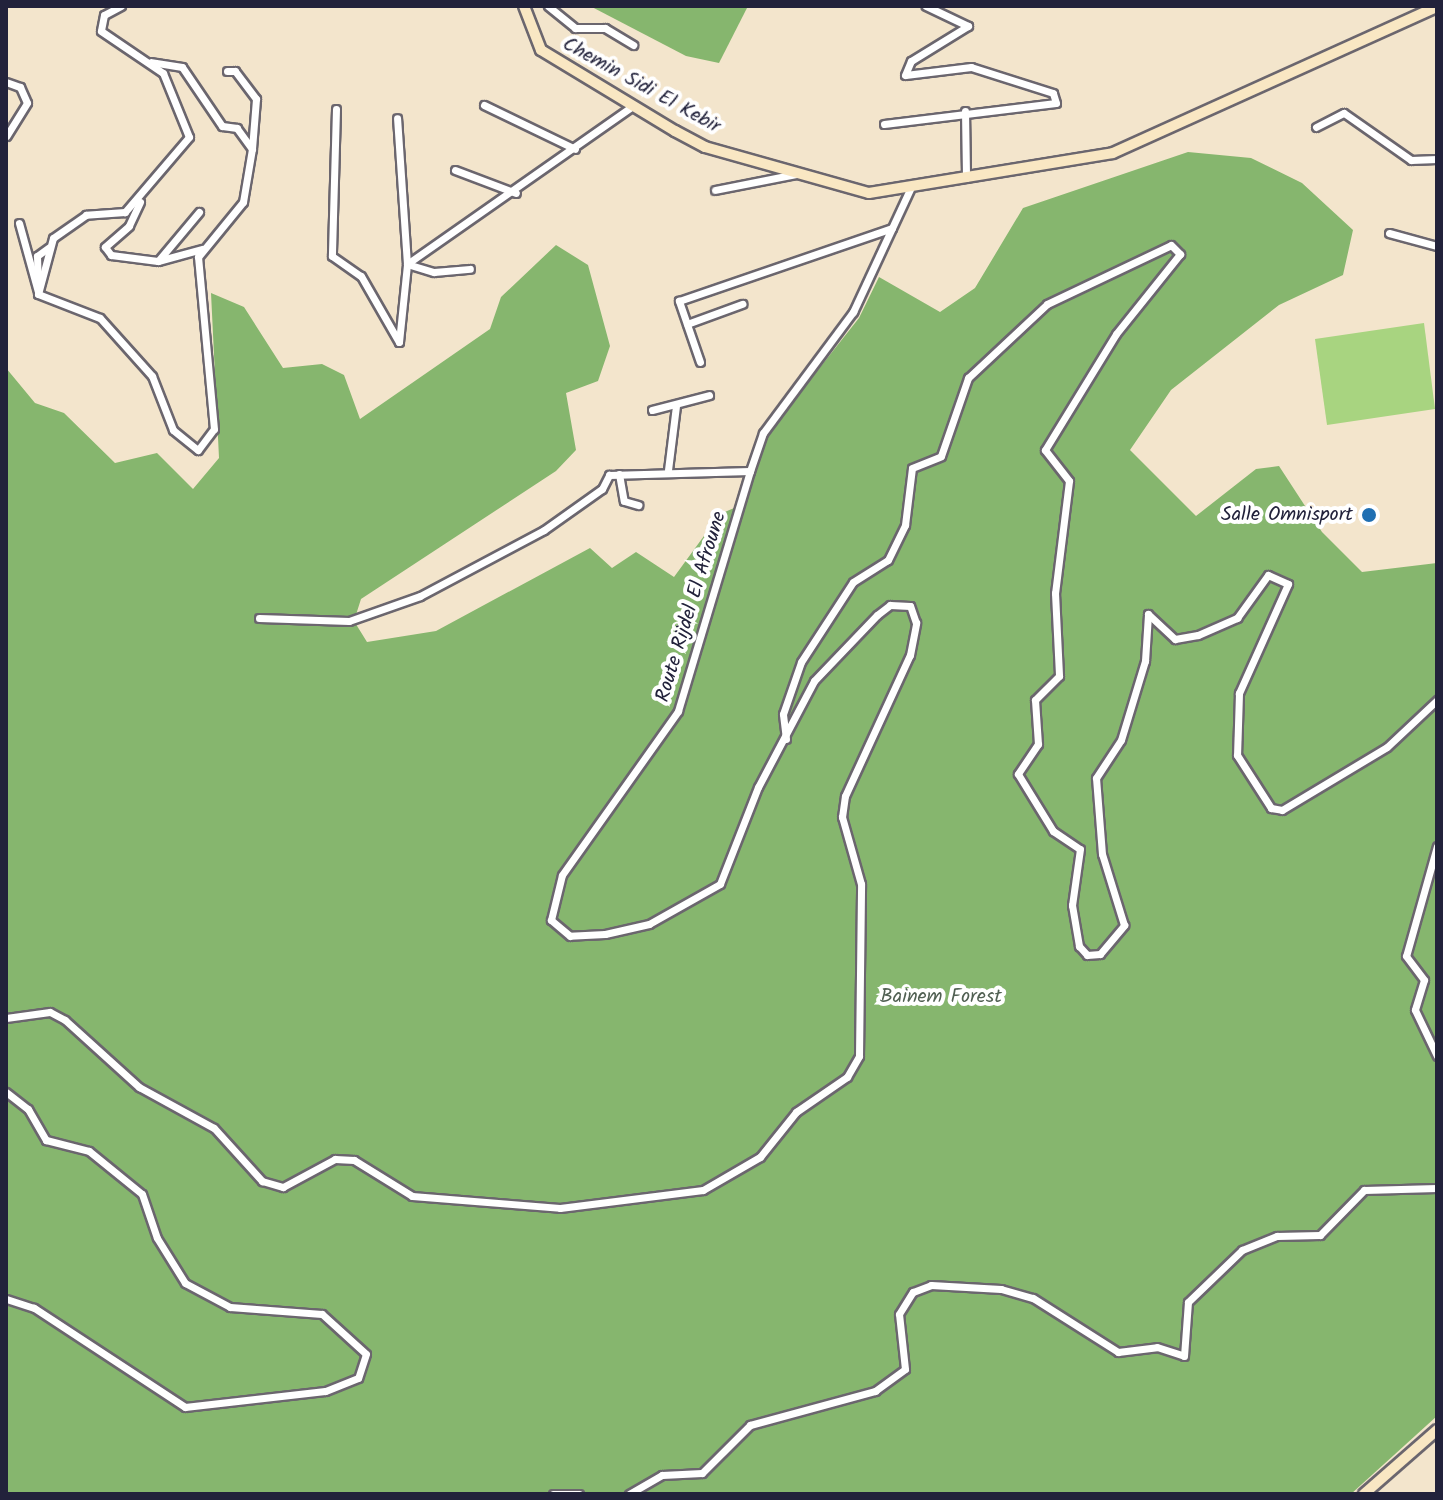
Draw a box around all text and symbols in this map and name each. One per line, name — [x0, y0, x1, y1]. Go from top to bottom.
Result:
street label: Chemin Sidi El Kebir — [558, 33, 724, 139]
place label: Salle Omnisport — [1221, 503, 1353, 527]
marker: Salle Omnisport — [1360, 506, 1378, 524]
street label: Route Rijdel El Afroune — [652, 509, 732, 705]
park label: Bainem Forest — [880, 985, 1002, 1009]

